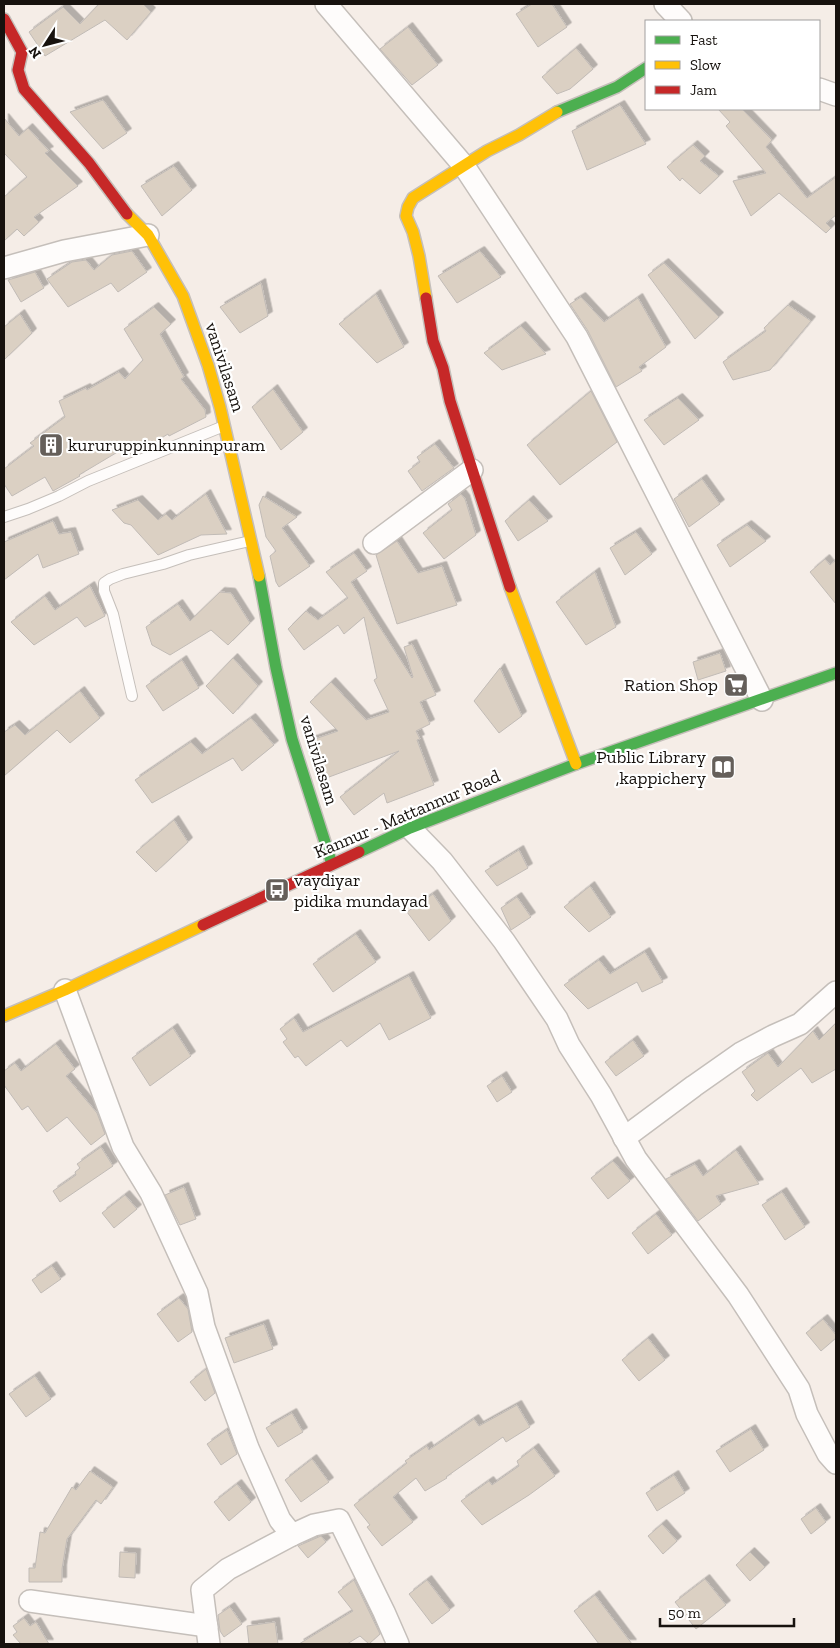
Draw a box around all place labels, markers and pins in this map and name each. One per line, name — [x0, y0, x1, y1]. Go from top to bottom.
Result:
building icon: kururuppinkunninpuram — [38, 432, 64, 458]
place label: kururuppinkunninpuram — [68, 434, 266, 456]
supermarket icon: Ration Shop — [723, 672, 749, 698]
place label: Ration Shop — [624, 674, 718, 696]
place label: Public Library ,kappichery — [596, 746, 707, 789]
library icon: Public Library ,kappichery — [710, 754, 736, 780]
place label: vaydiyar pidika mundayad — [294, 869, 428, 912]
bus stop icon: vaydiyar pidika mundayad — [264, 877, 290, 903]

